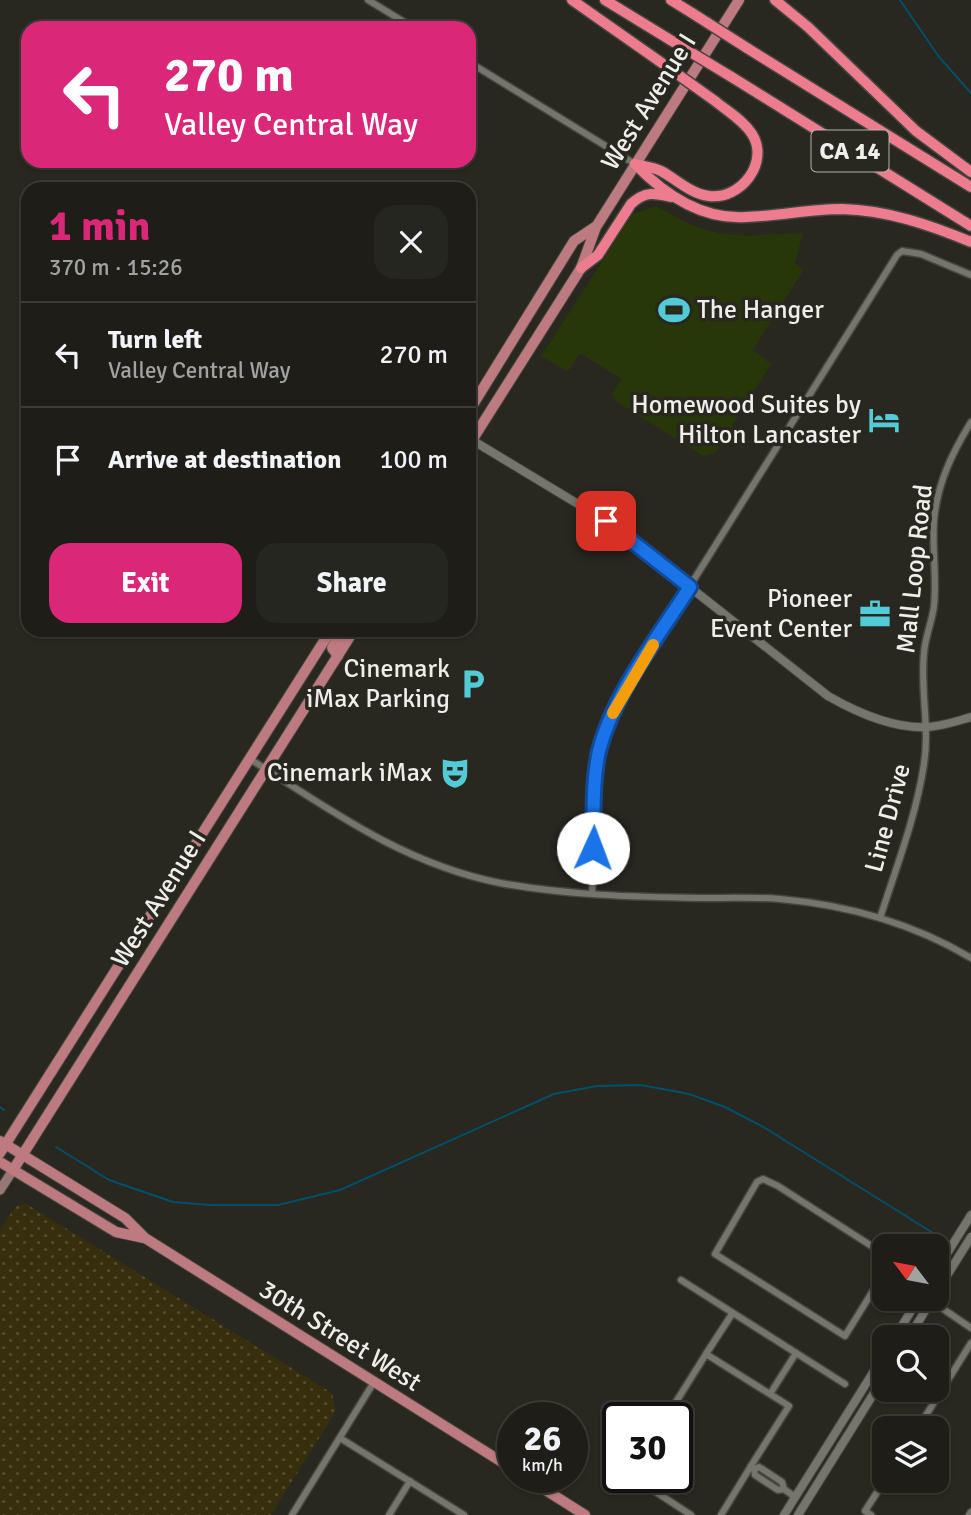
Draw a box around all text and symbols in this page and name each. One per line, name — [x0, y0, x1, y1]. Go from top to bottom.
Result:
street label: West Avenue I — [594, 28, 704, 176]
text: 270 m — [164, 45, 294, 105]
icon: left — [49, 49, 140, 140]
text: Valley Central Way — [164, 105, 418, 144]
road number: CA 14 — [812, 131, 888, 172]
text: 1 min — [49, 201, 150, 252]
button: close — [374, 205, 448, 279]
text: 370 m · 15:26 — [49, 253, 183, 282]
sports icon: The Hanger — [657, 293, 691, 327]
place label: The Hanger — [697, 294, 824, 326]
text: Turn left — [108, 324, 202, 356]
icon: left — [49, 336, 87, 374]
text: 270 m — [379, 339, 448, 371]
text: Valley Central Way — [108, 356, 290, 385]
place label: Homewood Suites by Hilton Lancaster — [631, 389, 861, 451]
hotel icon: Homewood Suites by Hilton Lancaster — [867, 403, 901, 437]
icon: arrive — [49, 441, 87, 479]
text: Arrive at destination — [108, 444, 341, 476]
text: 100 m — [379, 444, 448, 476]
street label: Mall Loop Road — [890, 483, 940, 655]
pin — [576, 491, 636, 551]
icon: arrive — [587, 502, 625, 540]
button: Exit — [49, 543, 242, 623]
button: Share — [256, 543, 448, 623]
place label: Pioneer Event Center — [710, 583, 852, 645]
office icon: Pioneer Event Center — [858, 597, 892, 631]
place label: Cinemark iMax Parking — [306, 653, 450, 715]
parking icon: Cinemark iMax Parking — [456, 667, 490, 701]
theatre icon: Cinemark iMax — [438, 756, 472, 790]
place label: Cinemark iMax — [267, 757, 432, 789]
street label: Line Drive — [858, 760, 918, 876]
position arrow — [556, 811, 630, 885]
street label: West Avenue I — [104, 825, 214, 973]
north arrow — [872, 1234, 948, 1311]
map controls — [872, 1234, 949, 1493]
street label: 30th Street West — [253, 1273, 427, 1399]
button: search — [872, 1325, 949, 1402]
speed limit sign: 30 — [602, 1402, 693, 1493]
button: layers — [872, 1416, 949, 1493]
text: 26 — [524, 1417, 561, 1460]
text: km/h — [522, 1454, 563, 1476]

